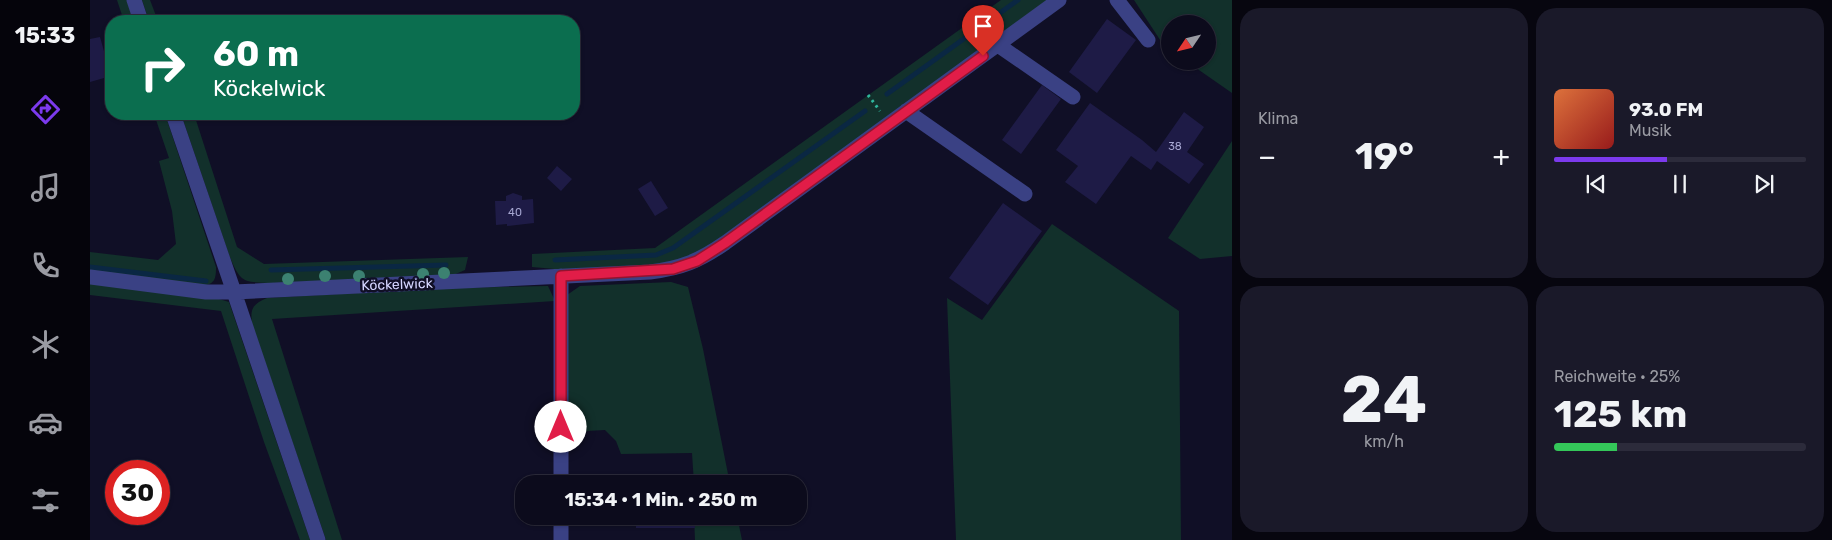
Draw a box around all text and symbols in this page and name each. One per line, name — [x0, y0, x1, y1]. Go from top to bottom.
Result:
pin — [962, 5, 1004, 56]
icon: arrive — [969, 12, 997, 40]
north arrow — [1161, 15, 1216, 70]
map controls — [1161, 15, 1216, 70]
text: 15:33 — [15, 22, 75, 49]
text: 60 m — [213, 33, 299, 75]
icon: right — [130, 35, 195, 100]
text: Köckelwick — [213, 75, 325, 102]
icon: directions — [28, 92, 63, 127]
text: 93.0 FM — [1629, 98, 1703, 121]
text: Klima — [1258, 109, 1298, 128]
text: Musik — [1629, 121, 1672, 140]
text: 19° — [1355, 133, 1414, 179]
house number: 38 — [1168, 140, 1182, 153]
text: − — [1258, 140, 1276, 173]
text: + — [1493, 140, 1510, 173]
icon: music — [28, 170, 63, 205]
icon: previous — [1582, 170, 1610, 198]
icon: pause — [1666, 170, 1694, 198]
icon: next — [1750, 170, 1778, 198]
house number: 40 — [508, 206, 522, 219]
icon: phone — [28, 248, 63, 283]
street label: Köckelwick — [361, 275, 434, 294]
icon: climate — [28, 327, 63, 362]
text: 24 — [1341, 361, 1427, 438]
text: Reichweite · 25% — [1554, 367, 1681, 386]
text: 125 km — [1554, 391, 1687, 437]
position arrow — [534, 400, 586, 452]
icon: car — [28, 405, 63, 440]
text: km/h — [1364, 432, 1404, 451]
speed limit sign: 30 — [105, 460, 170, 525]
icon: filters — [28, 483, 63, 518]
text: 15:34 · 1 Min. · 250 m — [565, 488, 757, 511]

